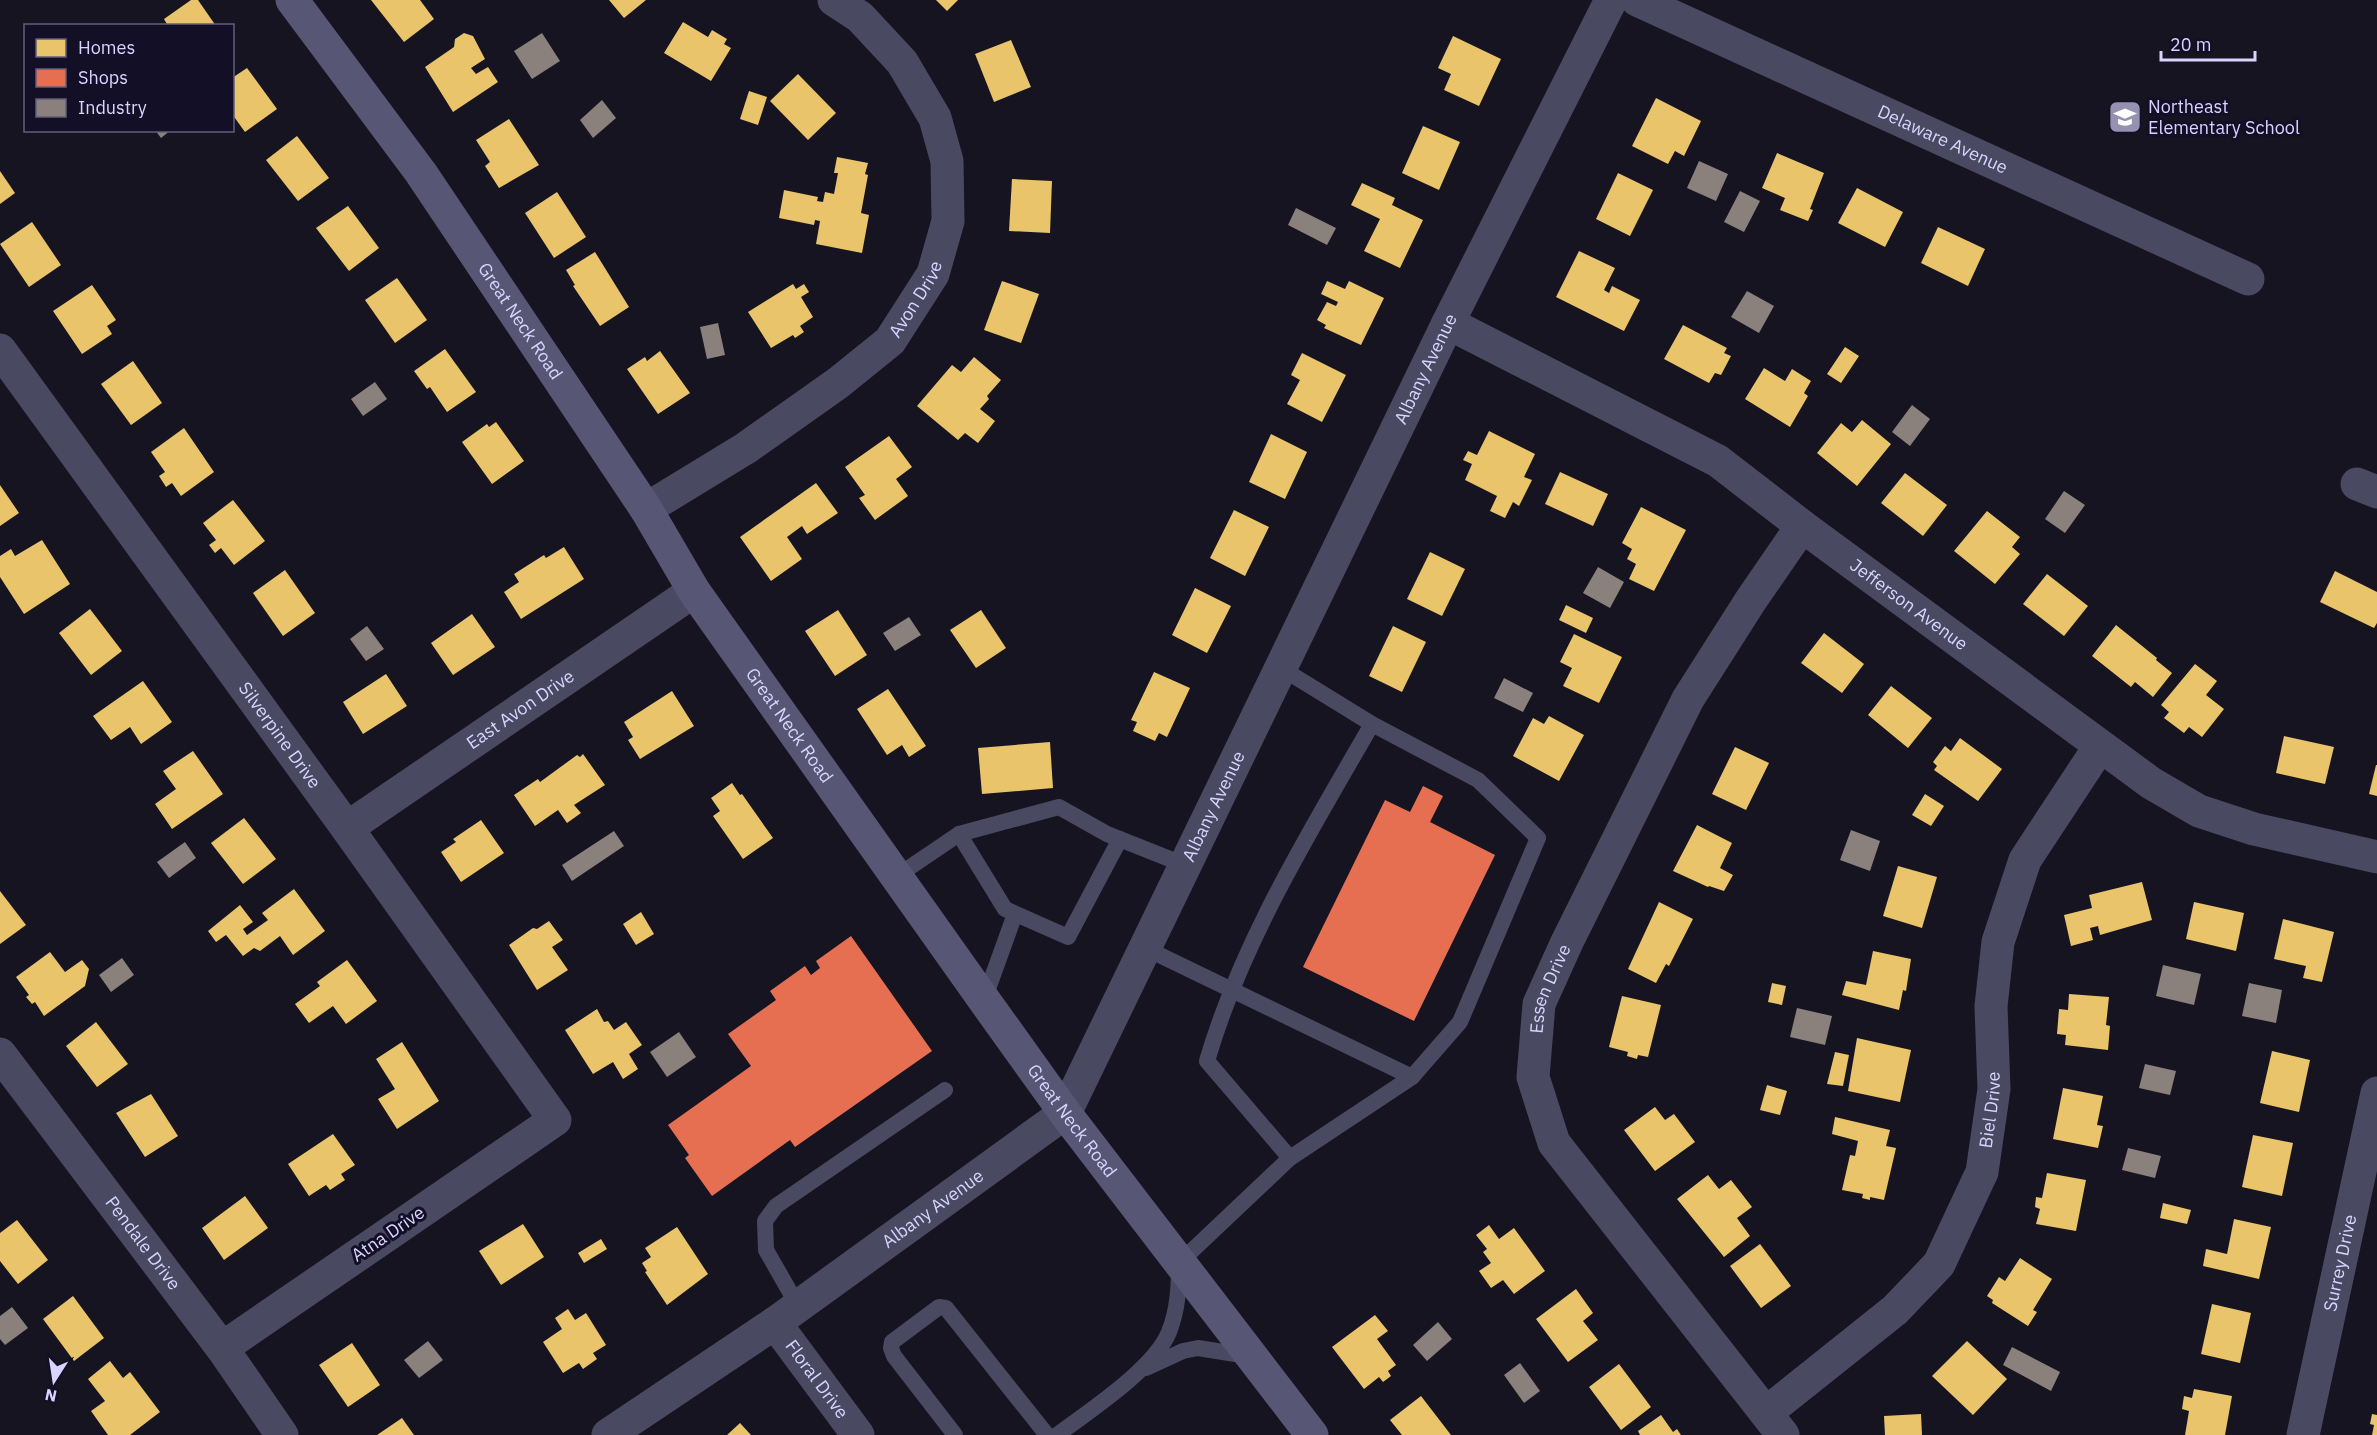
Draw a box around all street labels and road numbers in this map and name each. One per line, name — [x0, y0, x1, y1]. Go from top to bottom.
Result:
street label: Delaware Avenue — [1874, 99, 2012, 179]
street label: Great Neck Road — [473, 258, 568, 384]
street label: Avon Drive — [883, 258, 947, 342]
street label: Albany Avenue — [1389, 310, 1462, 428]
street label: Jefferson Avenue — [1846, 553, 1973, 655]
street label: Great Neck Road — [741, 663, 838, 787]
street label: East Avon Drive — [462, 664, 579, 754]
street label: Silverpine Drive — [234, 677, 326, 793]
street label: Albany Avenue — [1177, 747, 1250, 865]
street label: Essen Drive — [1525, 940, 1576, 1034]
street label: Great Neck Road — [1022, 1059, 1122, 1182]
street label: Biel Drive — [1974, 1071, 2005, 1150]
street label: Albany Avenue — [877, 1164, 988, 1253]
street label: Pendale Drive — [100, 1191, 186, 1294]
street label: Atna Drive — [347, 1201, 429, 1267]
street label: Surrey Drive — [2318, 1212, 2361, 1314]
street label: Floral Drive — [780, 1335, 854, 1423]

